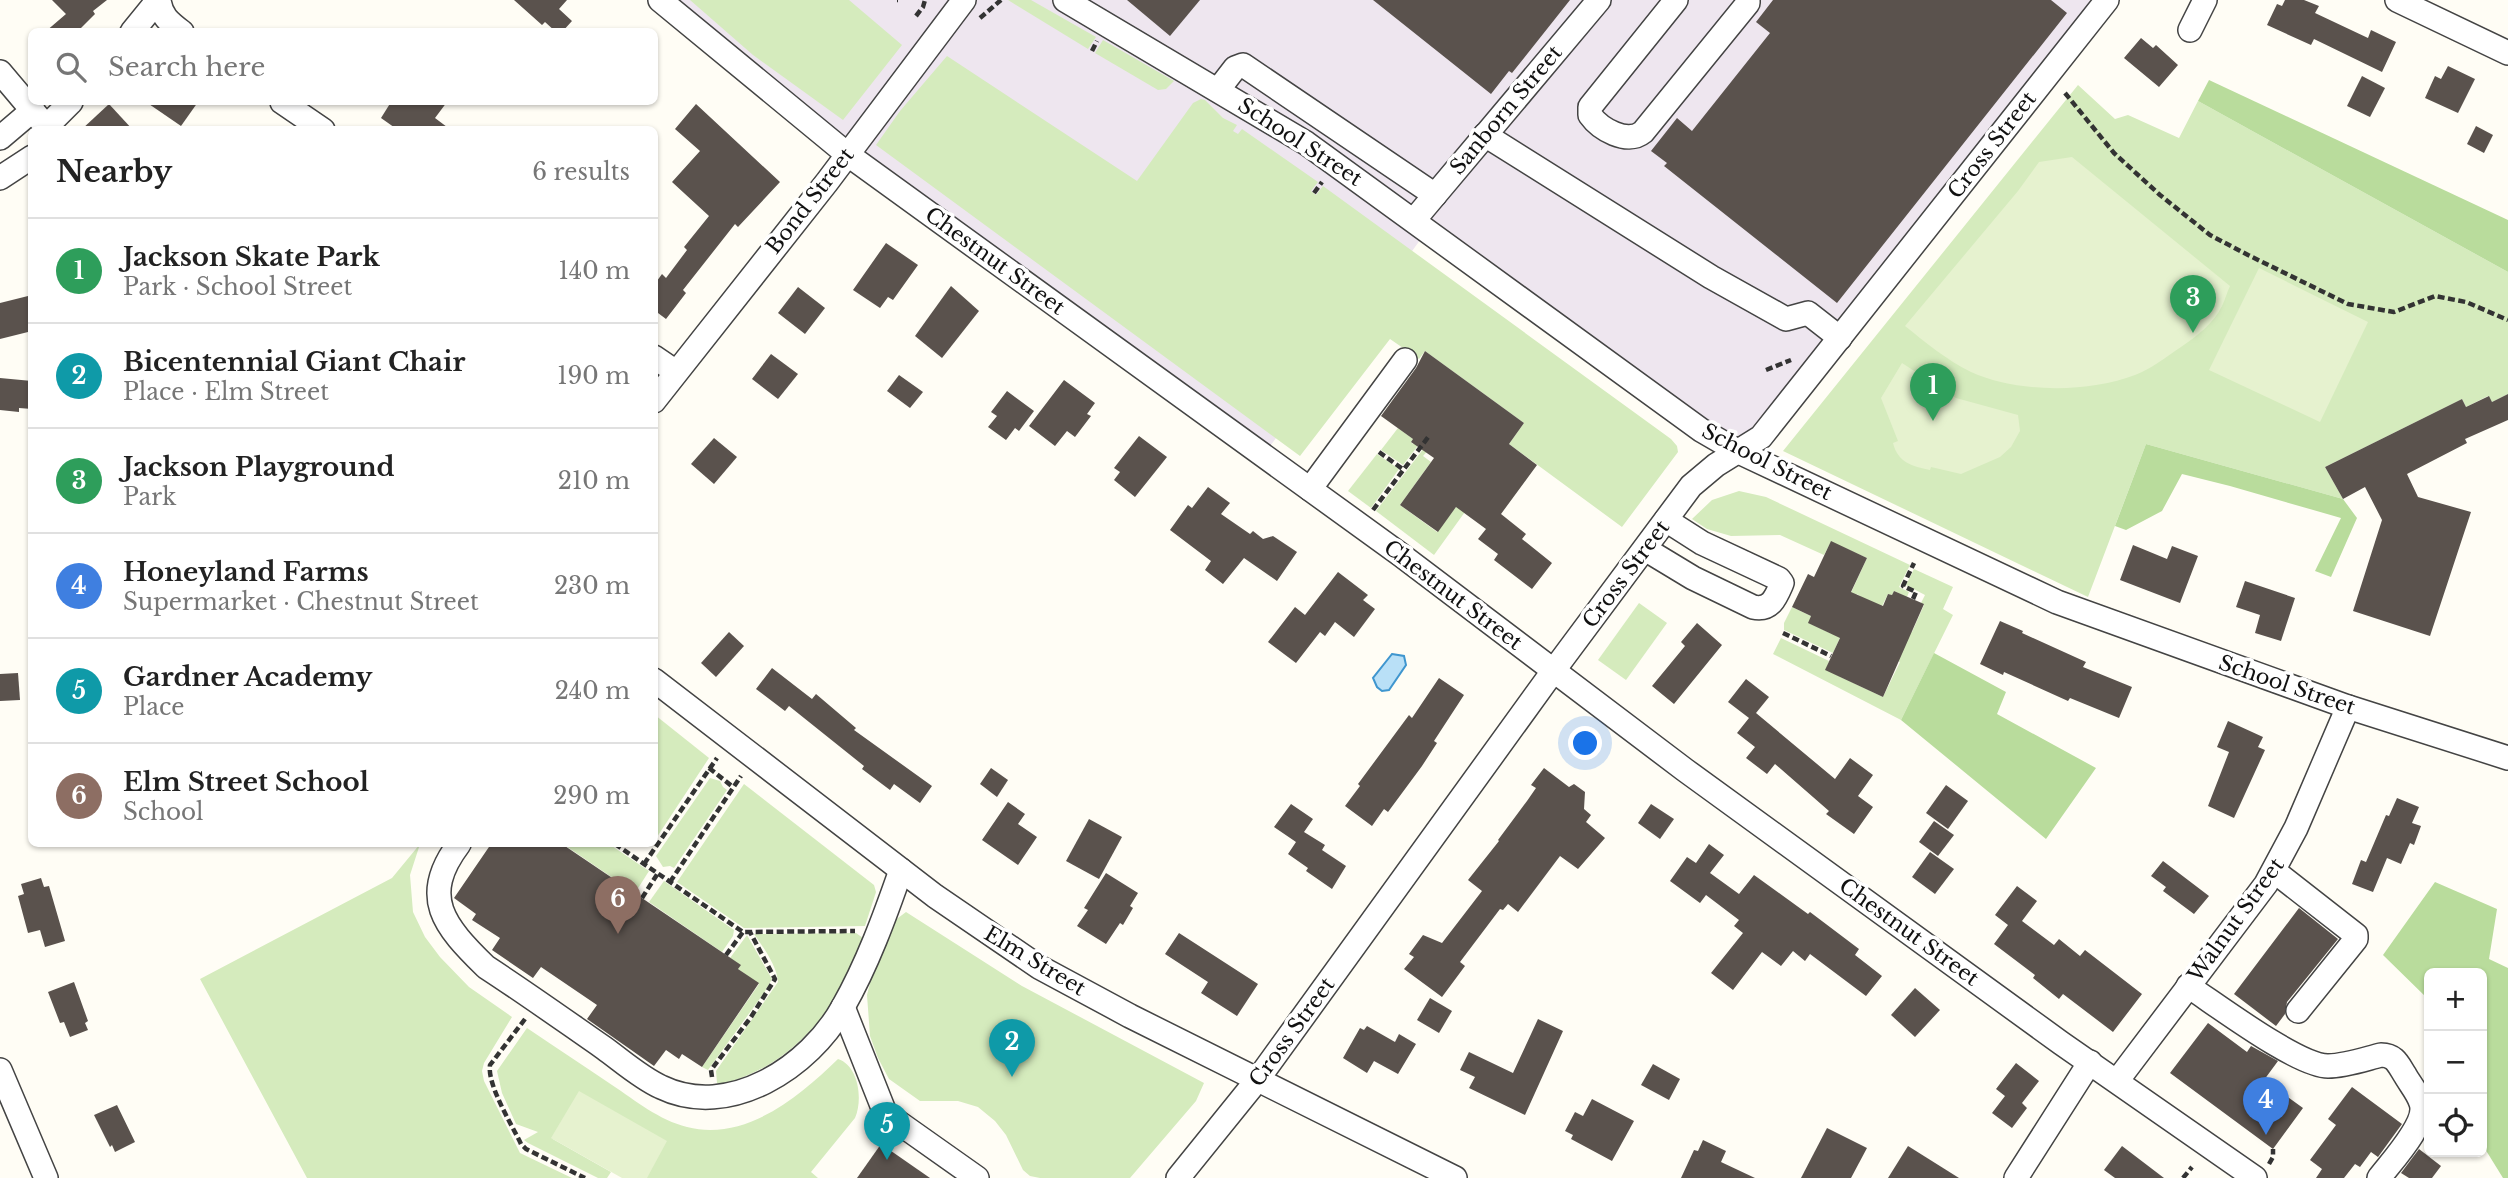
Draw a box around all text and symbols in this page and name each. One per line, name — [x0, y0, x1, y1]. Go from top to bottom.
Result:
search box — [28, 28, 658, 105]
street label: Sanborn Street — [1444, 40, 1568, 180]
icon: search — [52, 48, 90, 86]
text: Search here — [108, 51, 265, 83]
street label: Cross Street — [1942, 86, 2042, 204]
street label: School Street — [1233, 92, 1367, 192]
street label: Bond Street — [760, 143, 860, 259]
text: Nearby — [56, 153, 172, 190]
text: 6 results — [532, 158, 630, 186]
street label: Chestnut Street — [920, 202, 1070, 320]
text: Jackson Skate Park — [123, 241, 380, 273]
text: 1 — [74, 257, 84, 285]
text: 140 m — [559, 257, 630, 285]
text: Park · School Street — [123, 273, 352, 301]
pin: 3 — [2170, 275, 2216, 333]
text: Bicentennial Giant Chair — [123, 346, 465, 378]
text: 2 — [72, 362, 86, 390]
text: 190 m — [557, 362, 630, 390]
pin: 1 — [1910, 363, 1956, 421]
text: Place · Elm Street — [123, 378, 329, 406]
street label: School Street — [1698, 418, 1837, 506]
text: Jackson Playground — [123, 451, 395, 483]
text: 3 — [72, 467, 86, 495]
text: 210 m — [558, 467, 630, 495]
text: Park — [123, 483, 176, 511]
street label: Cross Street — [1577, 515, 1675, 633]
street label: Chestnut Street — [1379, 535, 1527, 656]
text: Honeyland Farms — [123, 556, 369, 588]
text: 4 — [71, 572, 87, 600]
text: 230 m — [554, 572, 630, 600]
text: Supermarket · Chestnut Street — [123, 588, 479, 616]
street label: School Street — [2215, 649, 2359, 721]
text: Gardner Academy — [123, 661, 372, 693]
text: 5 — [72, 677, 86, 705]
text: 240 m — [555, 677, 630, 705]
text: Place — [123, 693, 185, 721]
your location — [1568, 726, 1602, 760]
text: Elm Street School — [123, 766, 369, 798]
text: 6 — [71, 782, 87, 810]
text: 290 m — [553, 782, 630, 810]
text: School — [123, 798, 204, 826]
street label: Walnut Street — [2182, 853, 2290, 988]
street label: Chestnut Street — [1834, 873, 1984, 991]
pin: 6 — [595, 876, 641, 934]
street label: Elm Street — [980, 921, 1091, 1001]
map controls — [2424, 968, 2487, 1157]
button: + — [2424, 968, 2487, 1031]
street label: Cross Street — [1244, 972, 1340, 1092]
pin: 2 — [989, 1019, 1035, 1077]
button: − — [2424, 1031, 2487, 1094]
pin: 4 — [2243, 1077, 2289, 1135]
button: locate — [2424, 1094, 2487, 1157]
pin: 5 — [864, 1102, 910, 1160]

